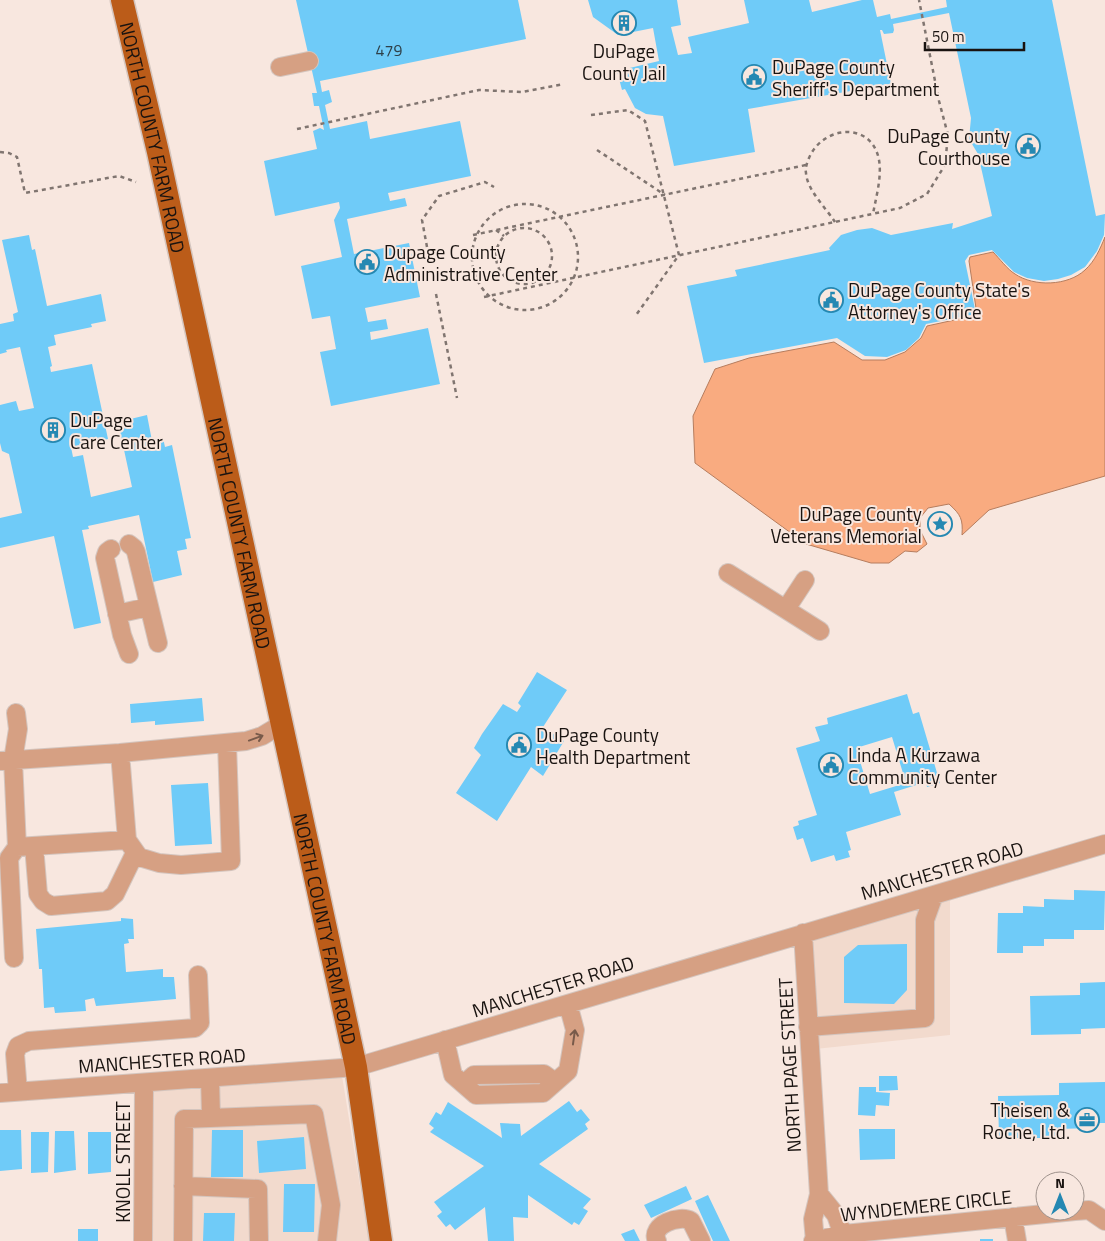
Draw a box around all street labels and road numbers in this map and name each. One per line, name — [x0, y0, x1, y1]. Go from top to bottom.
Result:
street label: NORTH COUNTY FARM ROAD — [113, 19, 194, 256]
street label: NORTH COUNTY FARM ROAD — [201, 414, 280, 652]
street label: NORTH COUNTY FARM ROAD — [287, 810, 365, 1047]
street label: MANCHESTER ROAD — [857, 833, 1027, 907]
street label: MANCHESTER ROAD — [468, 948, 638, 1024]
street label: NORTH PAGE STREET — [770, 977, 808, 1153]
street label: MANCHESTER ROAD — [77, 1040, 247, 1080]
street label: KNOLL STREET — [108, 1101, 137, 1223]
street label: WYNDEMERE CIRCLE — [839, 1182, 1013, 1228]

